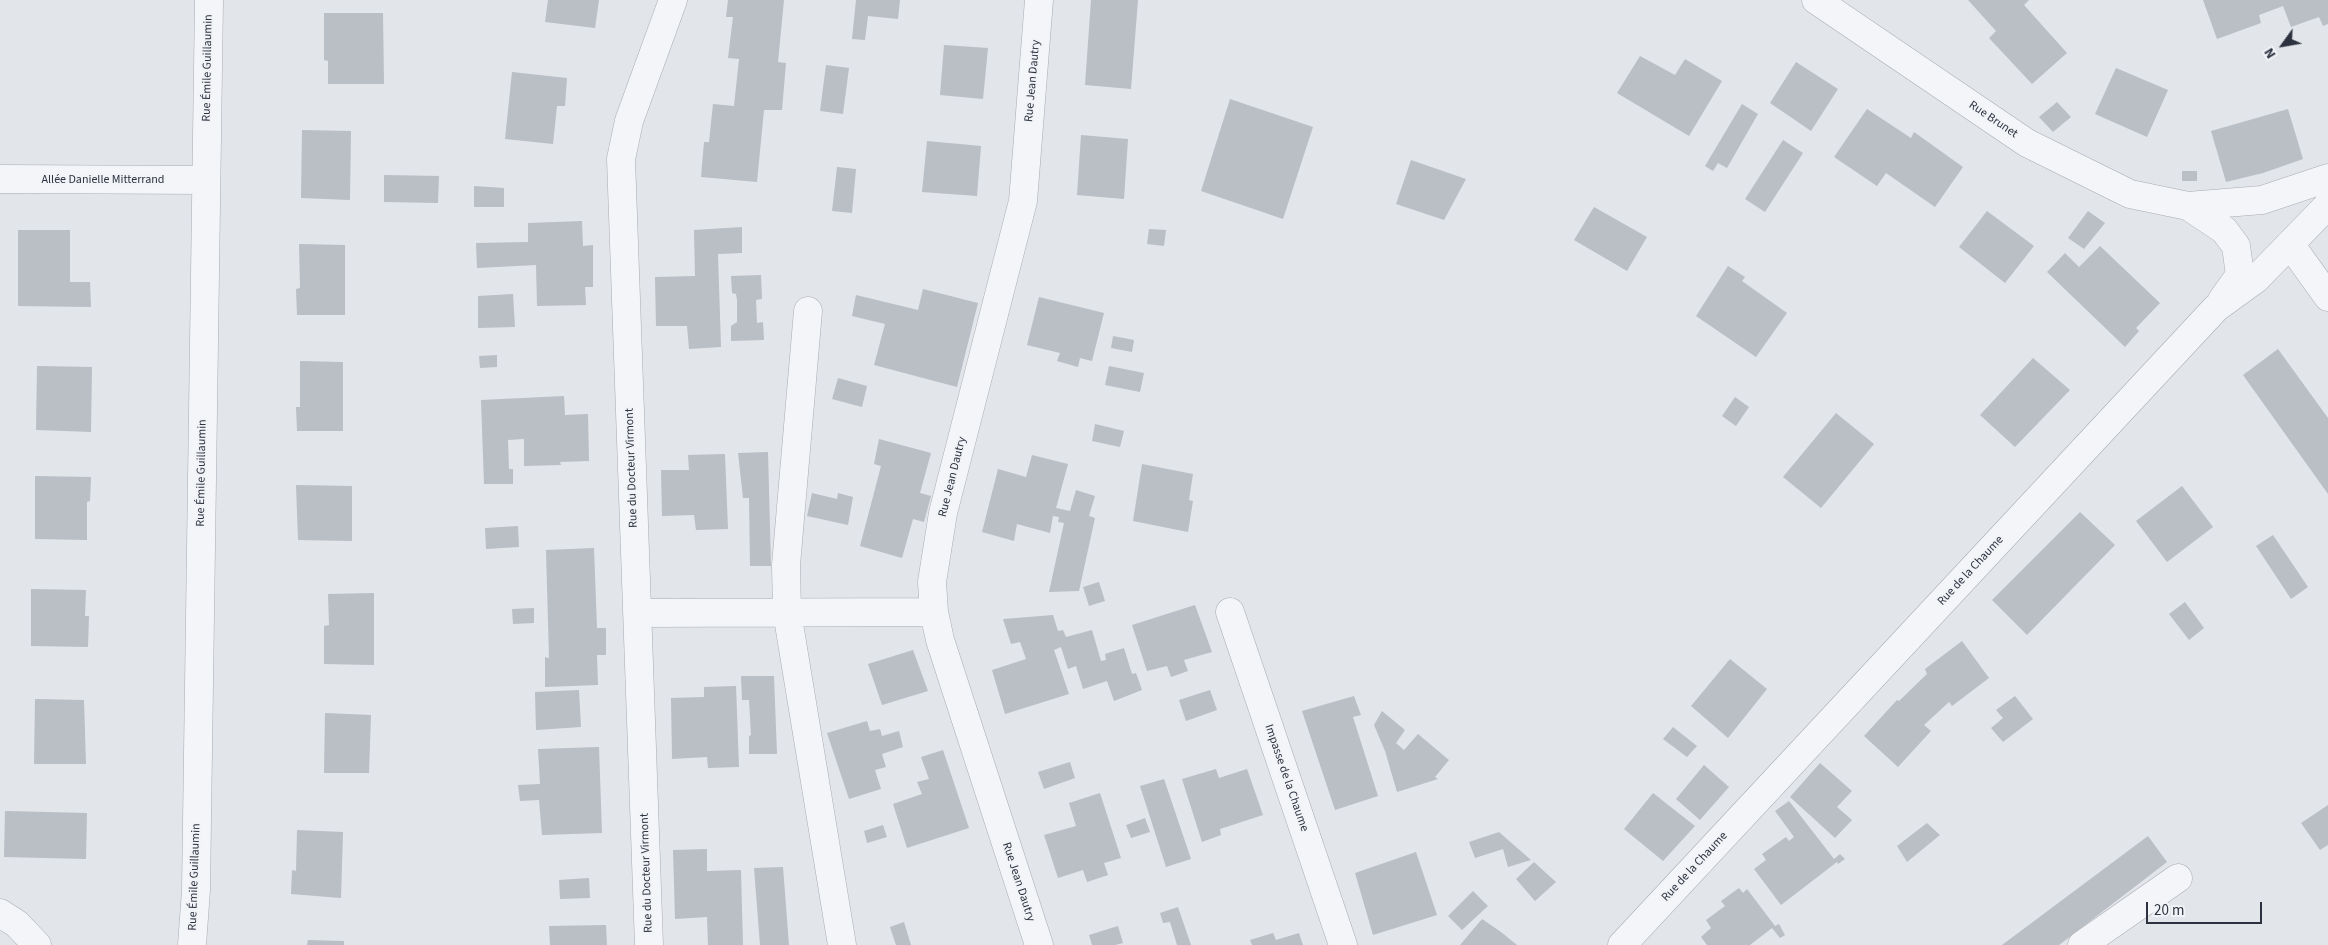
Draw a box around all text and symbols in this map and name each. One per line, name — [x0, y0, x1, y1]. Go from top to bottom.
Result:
street label: Rue Émile Guillaumin — [200, 14, 216, 122]
north arrow — [2258, 20, 2308, 70]
street label: Rue Jean Dautry — [1022, 39, 1044, 123]
text: N — [2259, 44, 2281, 62]
street label: Rue Brunet — [1966, 98, 2020, 142]
street label: Allée Danielle Mitterrand — [42, 173, 164, 187]
street label: Rue du Docteur Virmont — [623, 408, 641, 528]
street label: Rue Émile Guillaumin — [194, 419, 210, 527]
street label: Rue Jean Dautry — [936, 435, 970, 519]
street label: Rue de la Chaume — [1935, 533, 2007, 609]
street label: Impasse de la Chaume — [1261, 723, 1311, 833]
street label: Rue du Docteur Virmont — [638, 813, 656, 933]
street label: Rue Émile Guillaumin — [186, 823, 204, 931]
street label: Rue de la Chaume — [1659, 829, 1731, 905]
street label: Rue Jean Dautry — [998, 841, 1038, 923]
scale bar — [2148, 892, 2264, 924]
text: 20 m — [2154, 900, 2184, 921]

